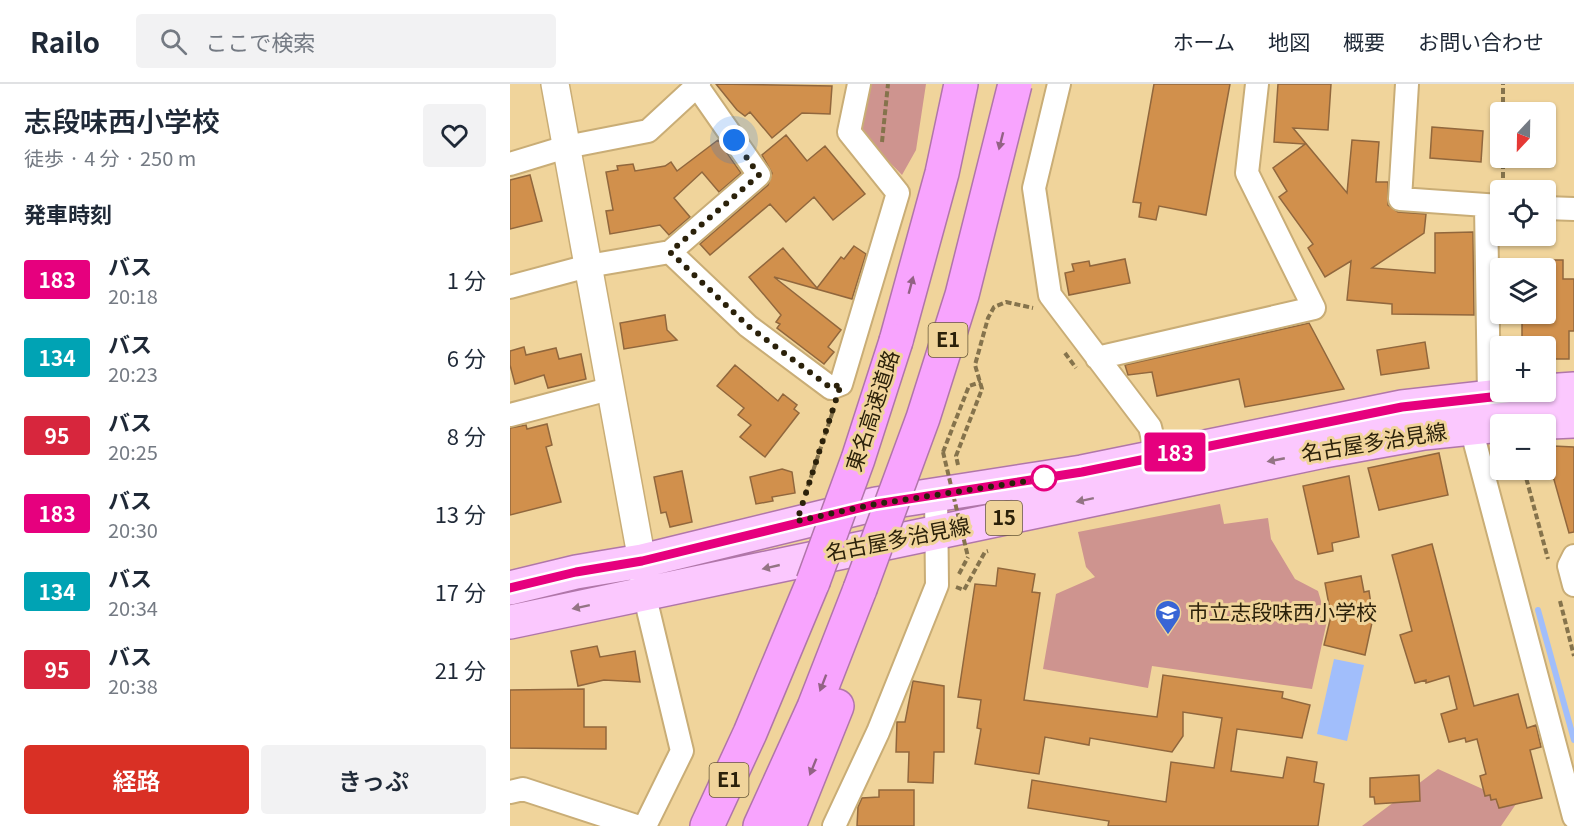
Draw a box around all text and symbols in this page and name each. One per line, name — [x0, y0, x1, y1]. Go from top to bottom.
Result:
search box — [136, 14, 556, 68]
text: Railo — [30, 21, 100, 61]
icon: search — [157, 25, 190, 58]
text: ここで検索 — [205, 25, 315, 57]
text: ホーム — [1173, 26, 1235, 56]
text: 地図 — [1268, 26, 1310, 56]
text: 概要 — [1343, 26, 1385, 56]
text: お問い合わせ — [1418, 26, 1544, 56]
text: 志段味西小学校 — [24, 100, 220, 140]
north arrow — [1490, 102, 1556, 168]
map controls — [1490, 102, 1556, 480]
button: heart — [423, 104, 486, 167]
your location — [719, 125, 749, 155]
one-way arrow — [996, 132, 1006, 150]
text: 徒歩 · 4 分 · 250 m — [24, 143, 196, 172]
button: locate — [1490, 180, 1556, 246]
text: 発車時刻 — [24, 197, 112, 229]
text: バス — [108, 249, 152, 281]
button: layers — [1490, 258, 1556, 324]
text: 1 分 — [447, 263, 486, 295]
text: 183 — [38, 264, 76, 294]
one-way arrow — [907, 276, 917, 294]
text: 20:18 — [108, 281, 158, 310]
road number: E1 — [928, 323, 968, 357]
text: バス — [108, 327, 152, 359]
button: + — [1490, 336, 1556, 402]
text: 6 分 — [447, 341, 486, 373]
text: 134 — [38, 342, 76, 372]
street label: 東名高速道路 — [837, 346, 905, 475]
text: 20:23 — [108, 359, 158, 388]
text: バス — [108, 405, 152, 437]
button: − — [1490, 414, 1556, 480]
street label: 名古屋多治見線 — [1299, 415, 1449, 467]
text: 8 分 — [447, 419, 486, 451]
text: 95 — [45, 420, 69, 450]
line badge: 183 — [1140, 432, 1210, 472]
text: 20:25 — [108, 437, 158, 466]
text: 183 — [1156, 437, 1194, 467]
one-way arrow — [1267, 456, 1286, 465]
unlabelled marker — [1031, 465, 1057, 491]
text: バス — [108, 483, 152, 515]
one-way arrow — [1076, 496, 1095, 505]
text: 13 分 — [435, 497, 486, 529]
text: 183 — [38, 498, 76, 528]
road number: 15 — [986, 501, 1022, 535]
street label: 名古屋多治見線 — [823, 509, 973, 567]
text: 20:30 — [108, 515, 158, 544]
text: バス — [108, 561, 152, 593]
one-way arrow — [762, 562, 781, 572]
text: 17 分 — [435, 575, 486, 607]
text: 134 — [38, 576, 76, 606]
text: 20:34 — [108, 593, 158, 622]
place label: 市立志段味西小学校 — [1188, 596, 1377, 626]
school or university icon: 市立志段味西小学校 — [1153, 598, 1183, 636]
one-way arrow — [571, 603, 590, 612]
text: バス — [108, 639, 152, 671]
text: 21 分 — [435, 653, 486, 685]
text: 95 — [45, 654, 69, 684]
text: 20:38 — [108, 671, 158, 700]
one-way arrow — [818, 674, 827, 692]
button: 経路 — [24, 745, 249, 814]
button: きっぷ — [261, 745, 486, 814]
one-way arrow — [808, 758, 817, 776]
road number: E1 — [710, 763, 748, 797]

